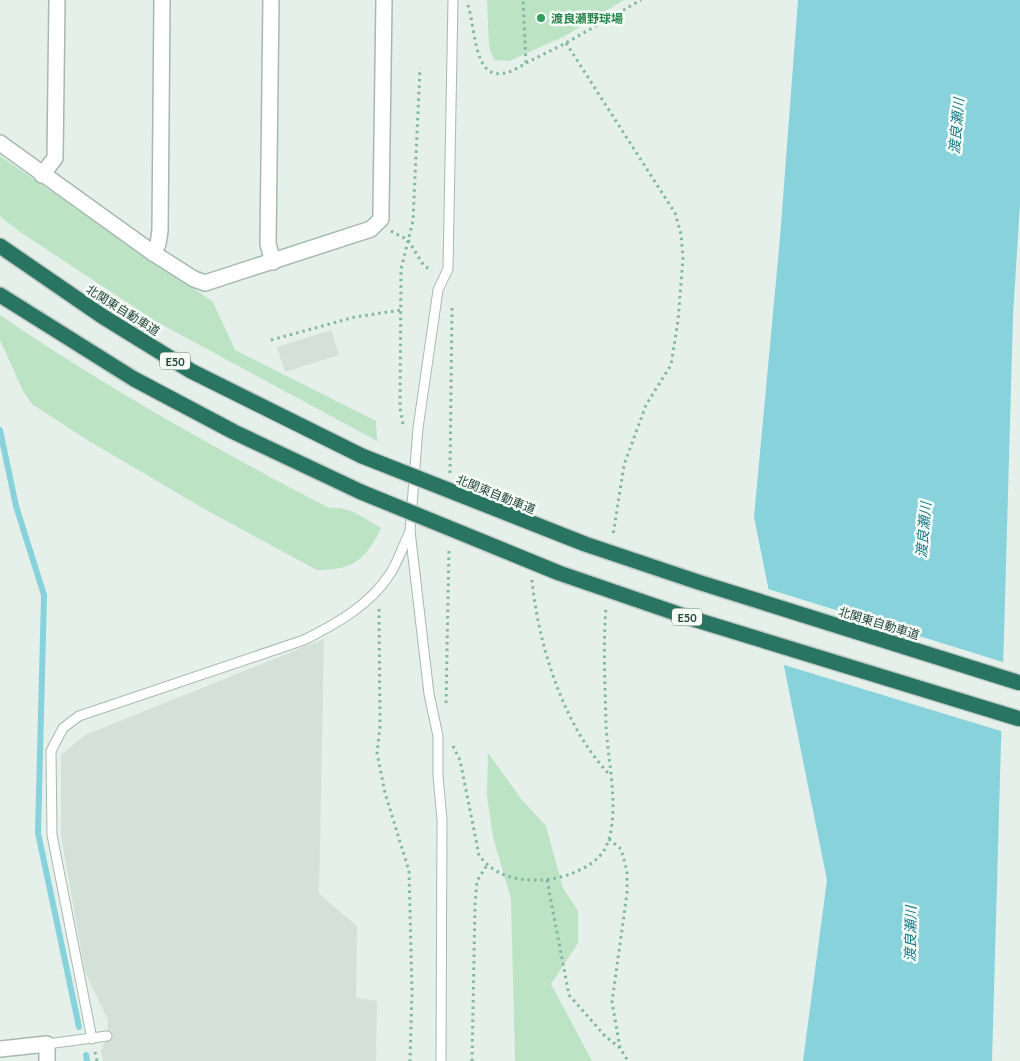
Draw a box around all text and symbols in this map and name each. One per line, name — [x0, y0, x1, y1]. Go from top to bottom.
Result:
place label: 渡良瀬野球場 — [551, 11, 623, 26]
marker: 渡良瀬野球場 — [535, 12, 547, 24]
water label: 渡良瀬川 — [945, 95, 967, 155]
street label: 北関東自動車道 — [83, 281, 163, 339]
road number: E50 — [160, 352, 190, 370]
street label: 北関東自動車道 — [454, 471, 538, 517]
water label: 渡良瀬川 — [912, 499, 934, 559]
street label: 北関東自動車道 — [837, 604, 921, 642]
road number: E50 — [672, 608, 702, 626]
water label: 渡良瀬川 — [901, 904, 919, 962]

